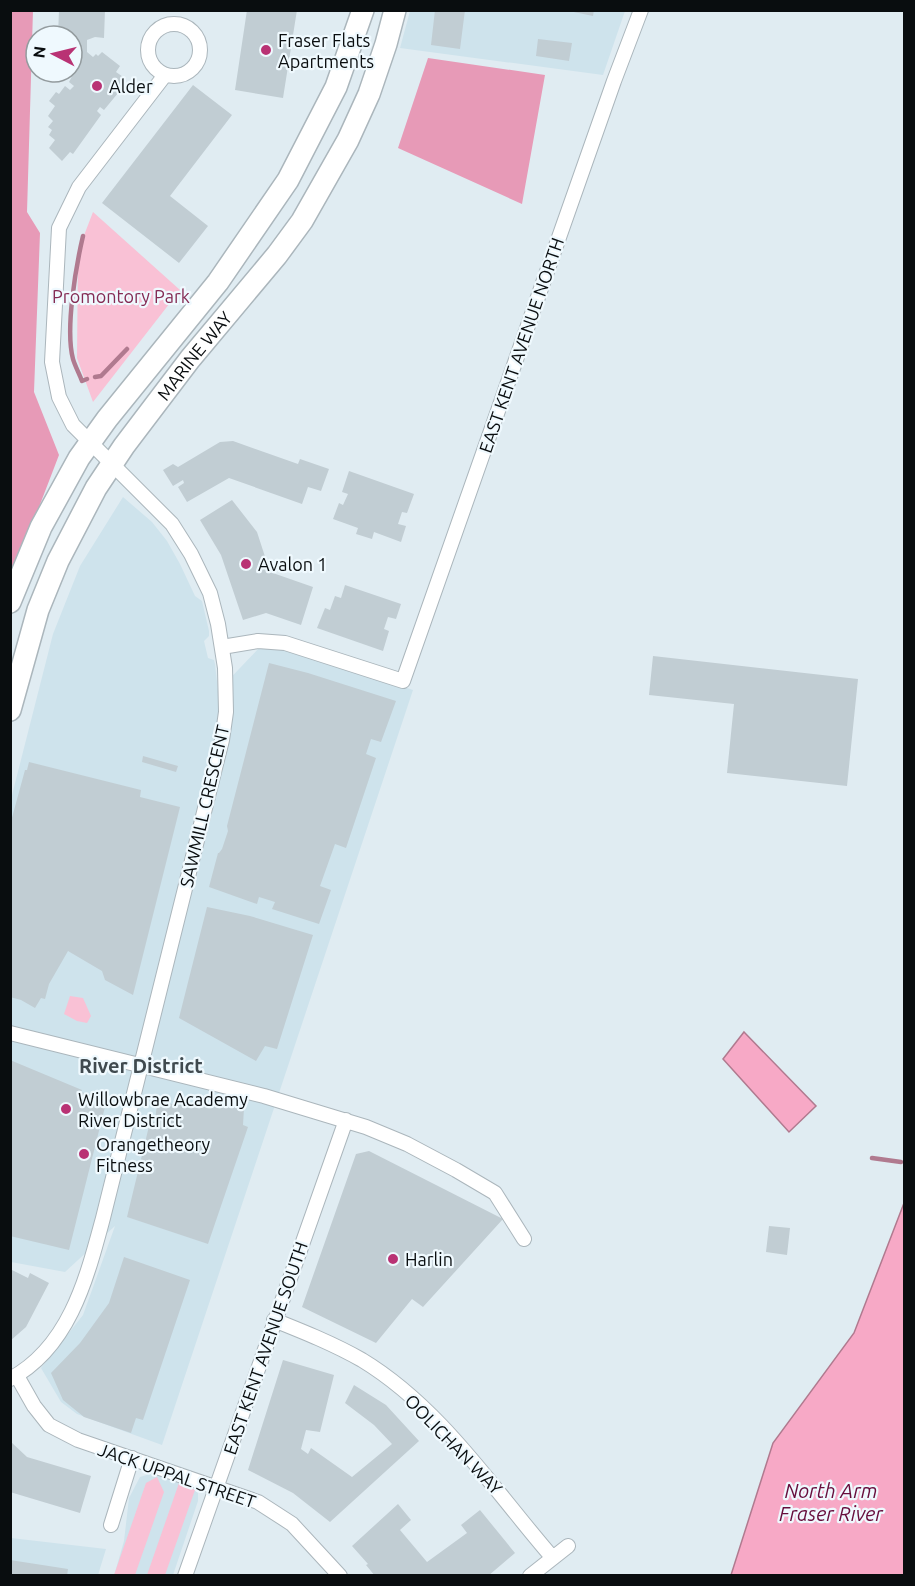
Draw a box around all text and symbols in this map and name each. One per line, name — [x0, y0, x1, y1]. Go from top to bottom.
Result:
north arrow — [24, 24, 84, 84]
place label: Fraser Flats Apartments — [278, 30, 374, 71]
marker: Fraser Flats Apartments — [259, 43, 273, 57]
text: N — [29, 45, 49, 59]
place label: Alder — [109, 76, 153, 96]
marker: Alder — [90, 79, 104, 93]
street label: EAST KENT AVENUE NORTH — [475, 235, 567, 455]
park label: Promontory Park — [52, 286, 190, 306]
street label: MARINE WAY — [153, 307, 236, 404]
place label: Avalon 1 — [258, 554, 327, 574]
marker: Avalon 1 — [239, 557, 253, 571]
street label: SAWMILL CRESCENT — [176, 723, 232, 889]
district label: River District — [79, 1054, 203, 1077]
place label: Willowbrae Academy River District — [78, 1089, 248, 1130]
marker: Willowbrae Academy River District — [59, 1102, 73, 1116]
place label: Orangetheory Fitness — [96, 1134, 211, 1175]
marker: Orangetheory Fitness — [77, 1147, 91, 1161]
street label: EAST KENT AVENUE SOUTH — [219, 1239, 311, 1457]
place label: Harlin — [405, 1249, 453, 1269]
marker: Harlin — [386, 1252, 400, 1266]
street label: OOLICHAN WAY — [401, 1390, 507, 1499]
street label: JACK UPPAL STREET — [96, 1439, 258, 1511]
water label: North Arm Fraser River — [779, 1479, 884, 1525]

